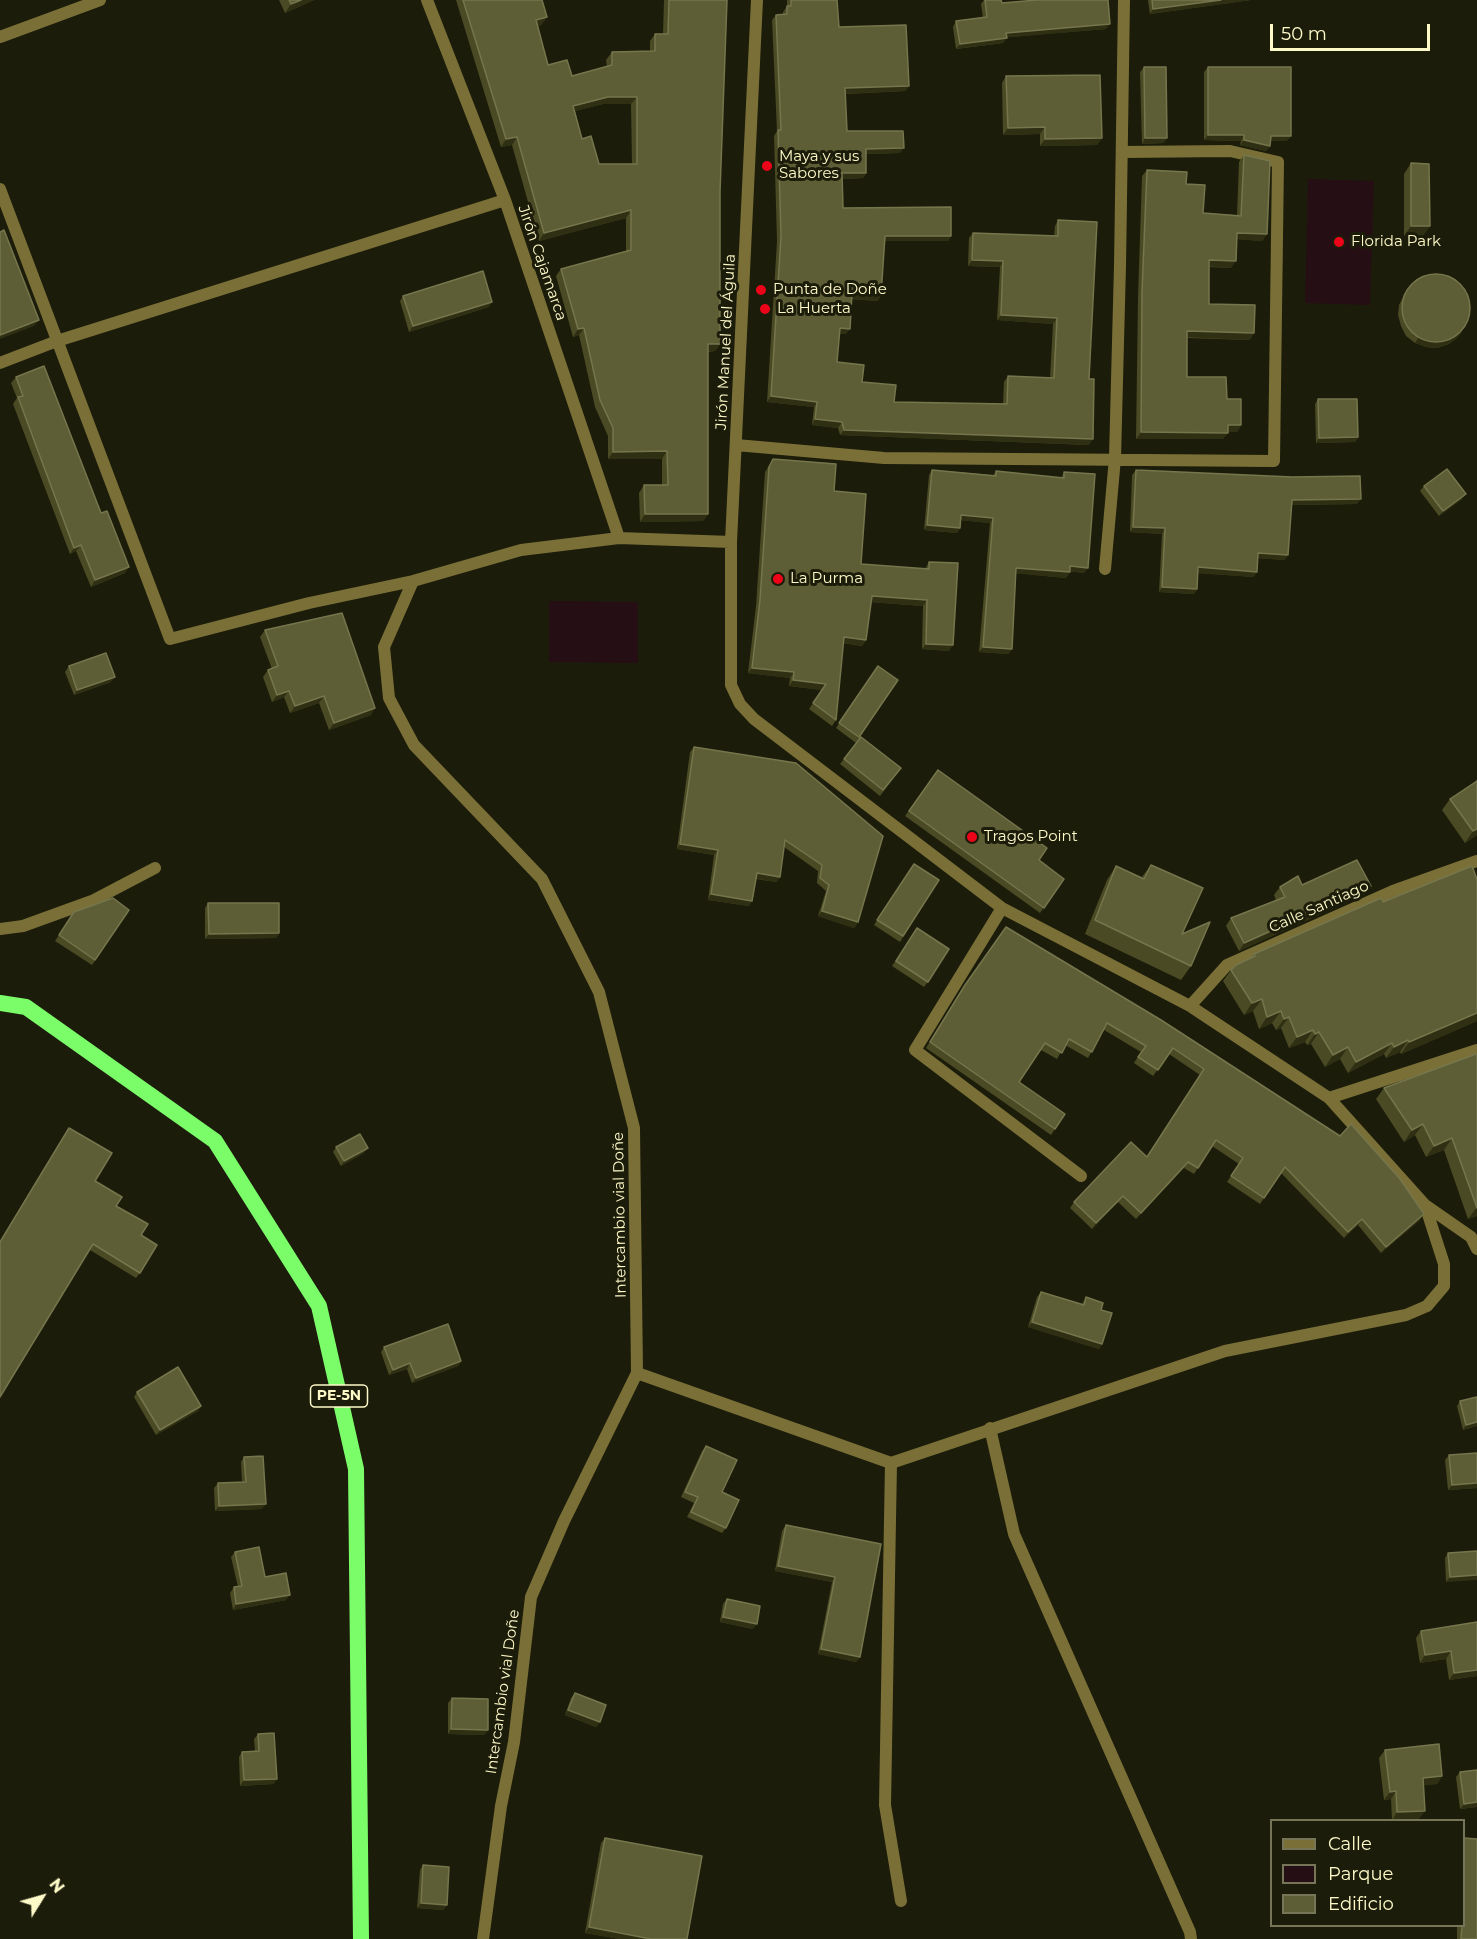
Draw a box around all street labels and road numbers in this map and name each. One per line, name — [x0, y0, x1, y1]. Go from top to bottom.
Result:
street label: Jirón Cajamarca — [514, 203, 570, 323]
street label: Jirón Manuel del Águila — [712, 253, 740, 431]
street label: Calle Santiago — [1266, 877, 1372, 937]
street label: Intercambio vial Doñe — [610, 1132, 630, 1298]
road number: PE-5N — [310, 1385, 368, 1407]
street label: Intercambio vial Doñe — [483, 1609, 523, 1775]

